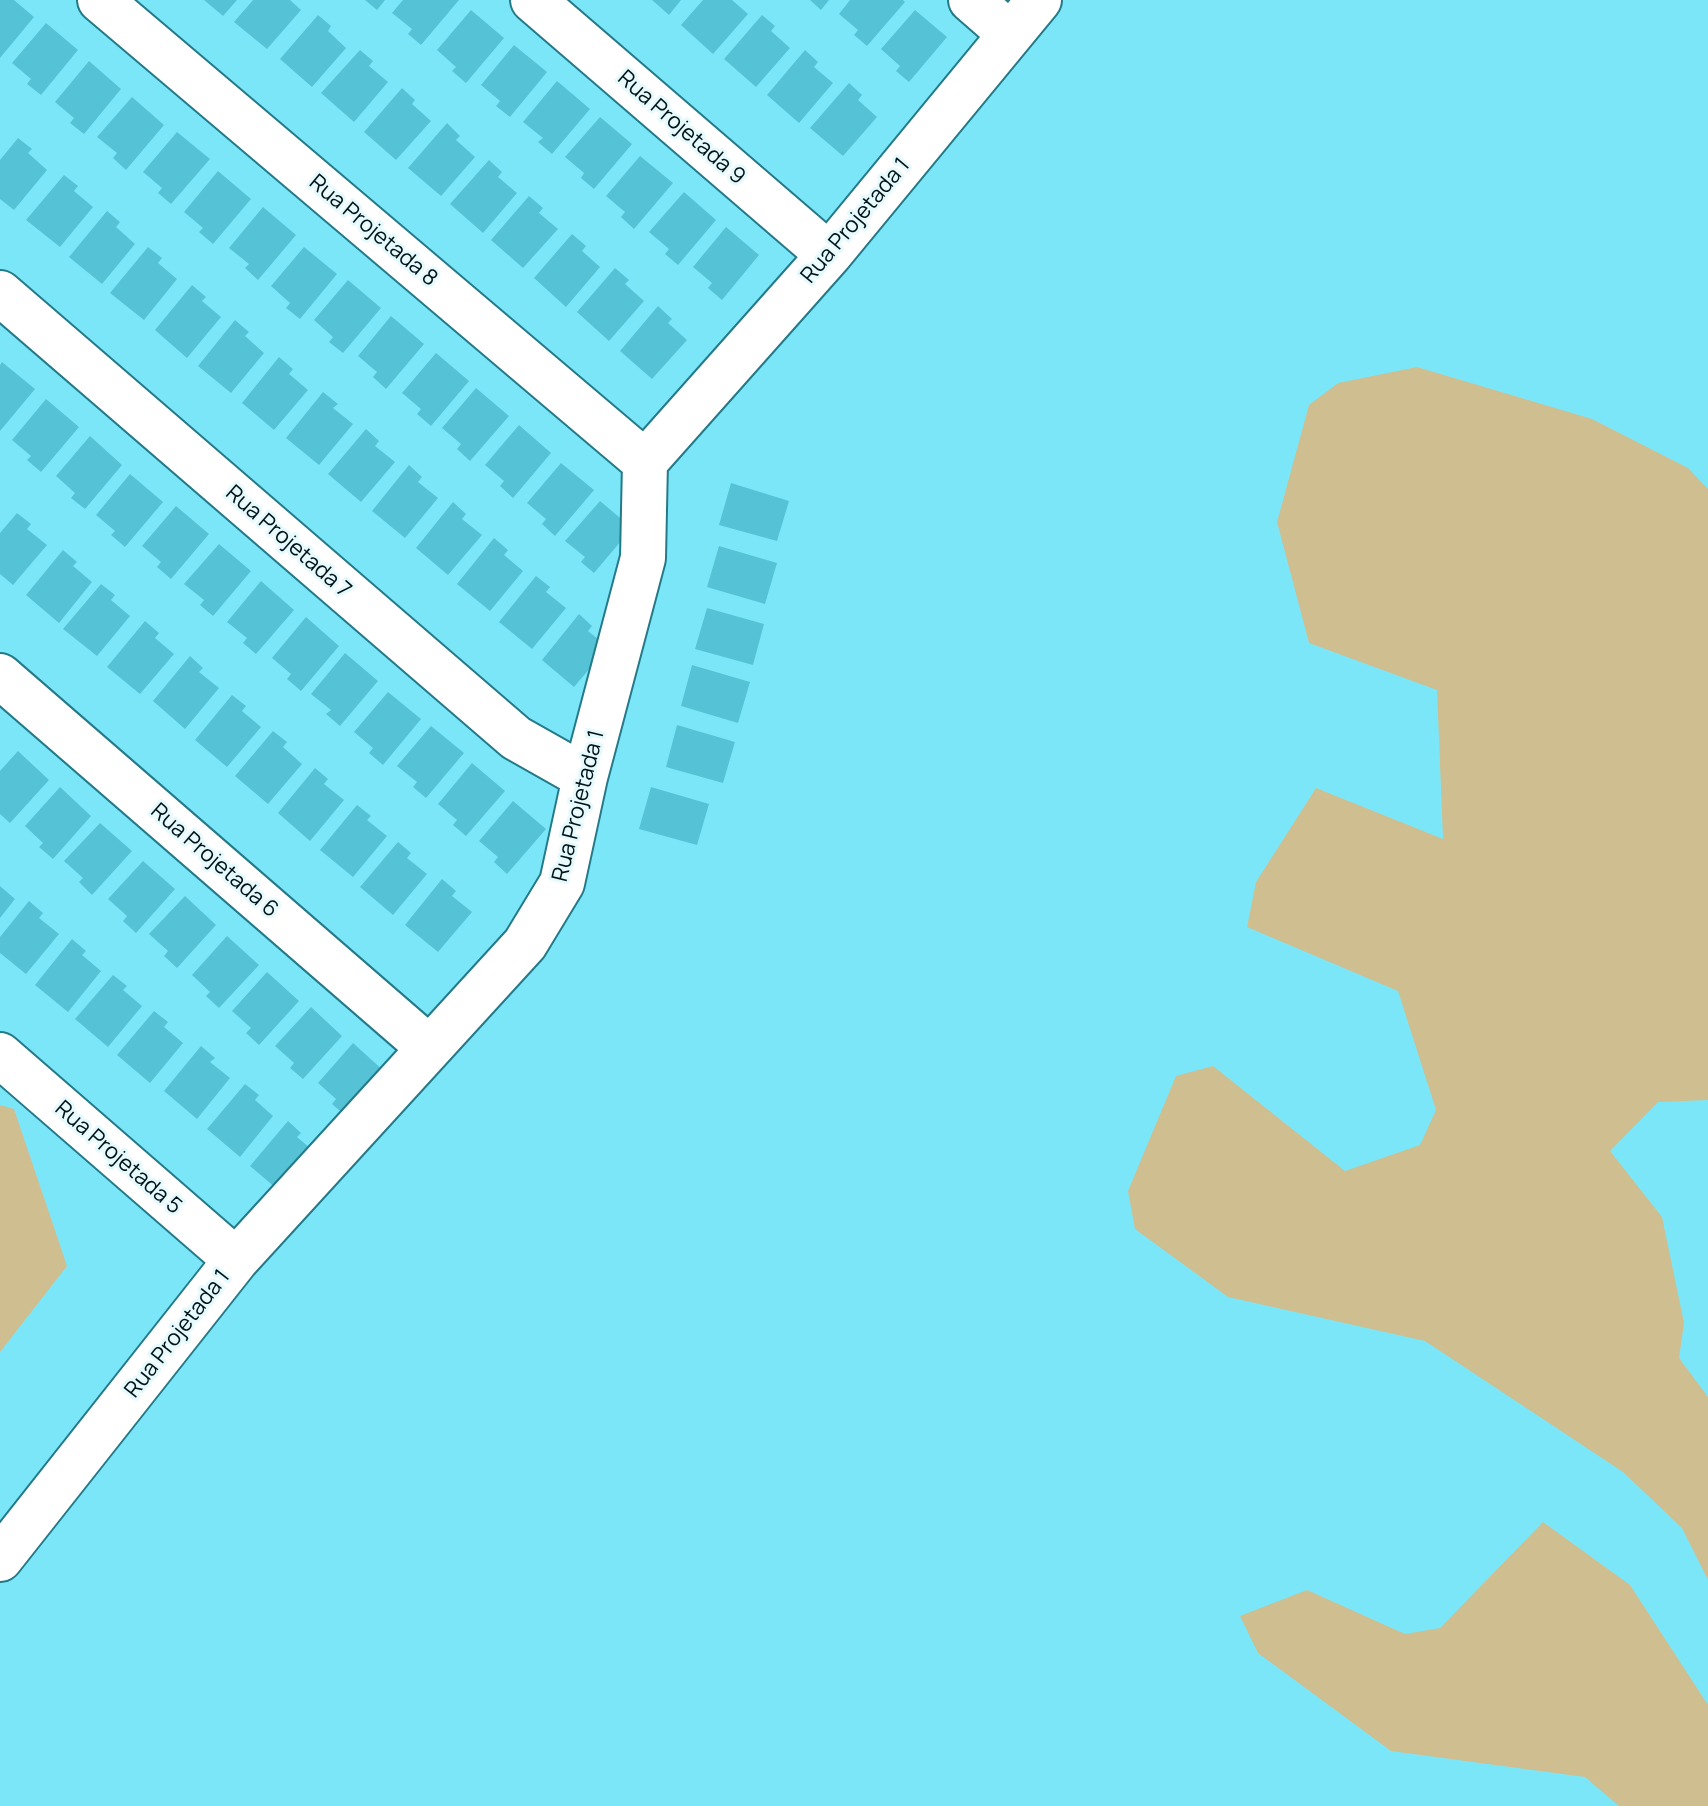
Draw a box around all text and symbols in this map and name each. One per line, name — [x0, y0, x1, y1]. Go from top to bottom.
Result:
street label: Rua Projetada 9 — [612, 65, 750, 191]
street label: Rua Projetada 1 — [796, 153, 916, 289]
street label: Rua Projetada 8 — [303, 170, 443, 292]
street label: Rua Projetada 7 — [220, 480, 356, 604]
street label: Rua Projetada 1 — [547, 728, 611, 884]
street label: Rua Projetada 6 — [145, 798, 283, 924]
street label: Rua Projetada 5 — [49, 1096, 187, 1220]
street label: Rua Projetada 1 — [120, 1265, 236, 1403]

